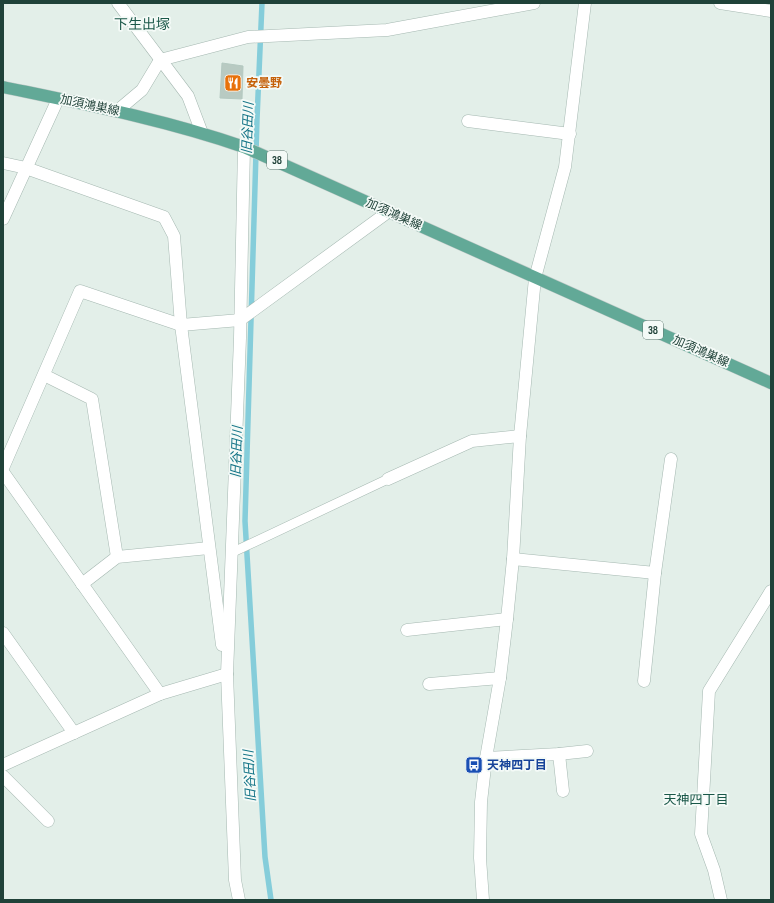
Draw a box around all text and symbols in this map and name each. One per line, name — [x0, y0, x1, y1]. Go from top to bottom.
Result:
district label: 下生出塚 — [114, 16, 170, 33]
restaurant icon: 安曇野 — [223, 73, 243, 93]
place label: 安曇野 — [246, 76, 282, 91]
street label: 加須鴻巣線 — [59, 92, 121, 119]
water label: 旧谷田川 — [239, 100, 257, 154]
road number: 38 — [267, 151, 287, 169]
street label: 加須鴻巣線 — [363, 195, 424, 234]
road number: 38 — [643, 321, 663, 339]
street label: 加須鴻巣線 — [670, 332, 731, 371]
water label: 旧谷田川 — [228, 424, 246, 478]
water label: 旧谷田川 — [241, 748, 259, 802]
bus stop icon: 天神四丁目 — [464, 755, 484, 775]
place label: 天神四丁目 — [487, 758, 547, 773]
district label: 天神四丁目 — [663, 792, 729, 808]

